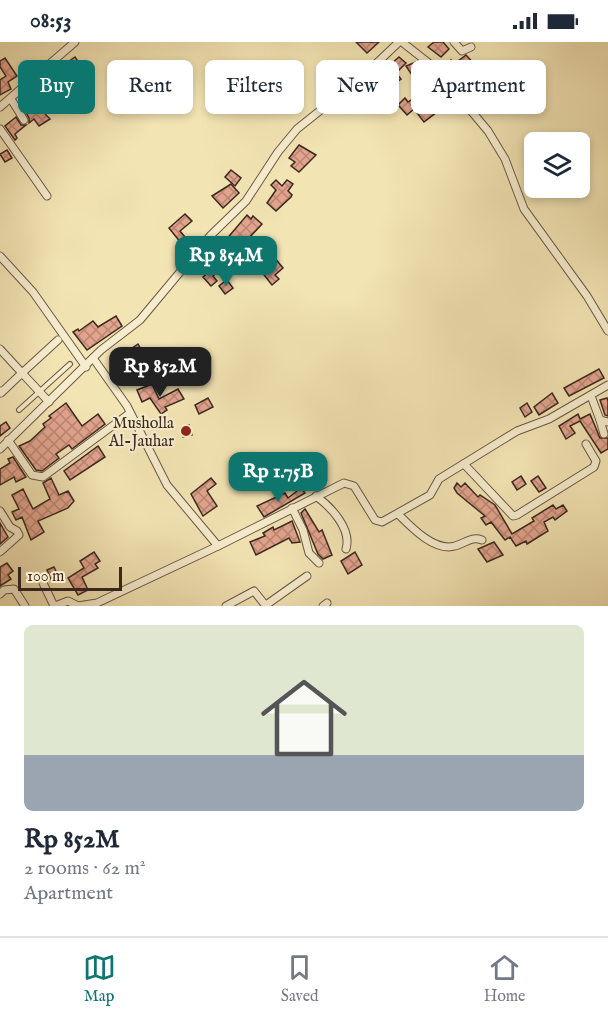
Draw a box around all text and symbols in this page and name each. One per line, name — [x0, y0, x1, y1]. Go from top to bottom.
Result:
text: 08:53 — [30, 7, 71, 35]
chip: Buy — [18, 60, 95, 114]
chip: Rent — [107, 60, 193, 114]
chip: Filters — [205, 60, 304, 114]
chip: New — [316, 60, 399, 114]
chip: Apartment — [411, 60, 546, 114]
map controls — [524, 132, 590, 198]
button: layers — [524, 132, 590, 198]
pin: Rp 854M — [171, 236, 281, 287]
text: Rp 854M — [189, 243, 263, 268]
pin: Rp 852M — [105, 347, 215, 398]
text: Rp 852M — [123, 354, 197, 379]
place label: Musholla Al-Jauhar — [108, 414, 174, 452]
marker: Musholla Al-Jauhar — [179, 424, 193, 438]
pin: Rp 1.75B — [216, 452, 340, 503]
text: Rp 1.75B — [243, 459, 313, 484]
scale bar — [18, 564, 122, 592]
text: 100 m — [27, 567, 64, 587]
icon: home — [250, 664, 358, 772]
text: Rp 852M — [24, 823, 120, 856]
text: 2 rooms · 62 m² — [24, 856, 146, 881]
text: Apartment — [24, 881, 113, 906]
tab: Map — [83, 951, 116, 1007]
tab: Saved — [281, 951, 319, 1007]
tab: Home — [484, 951, 525, 1007]

